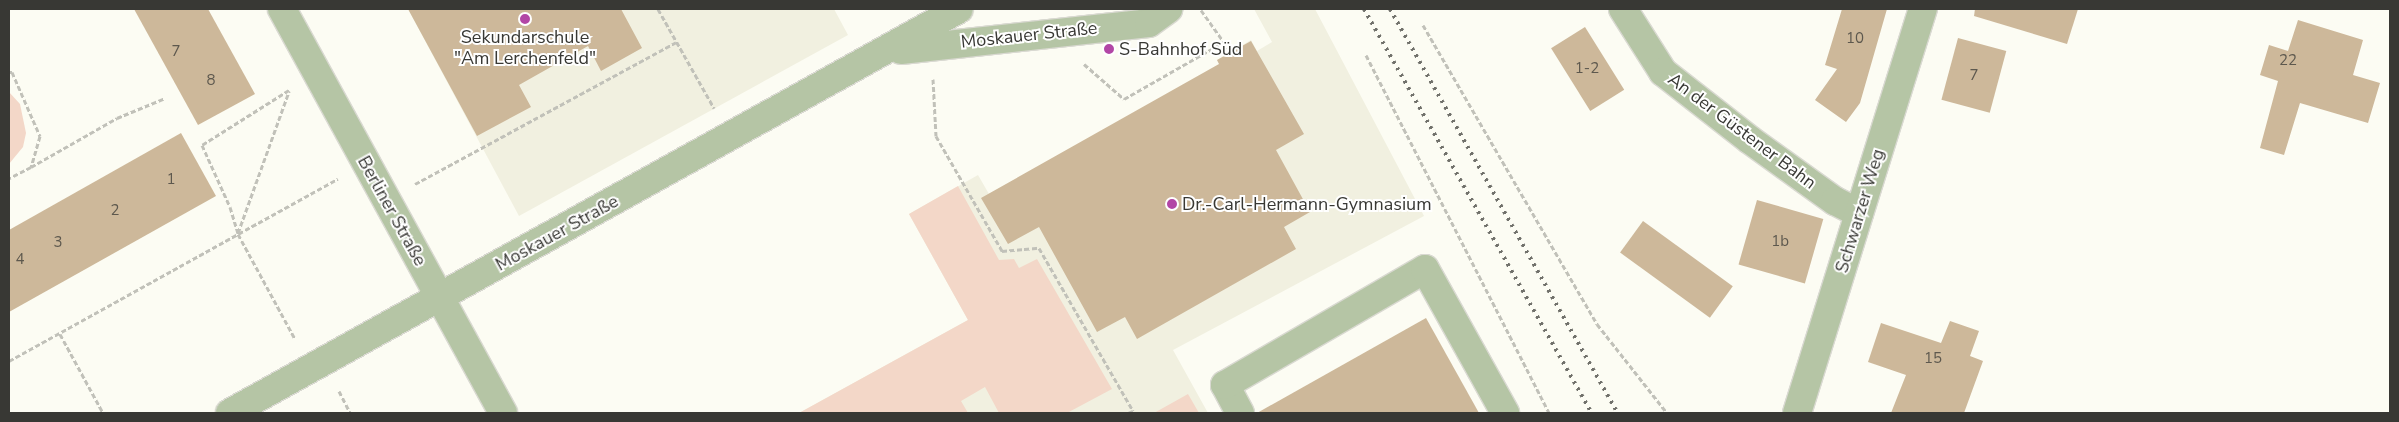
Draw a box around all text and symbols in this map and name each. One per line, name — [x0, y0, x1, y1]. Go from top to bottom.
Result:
marker: Sekundarschule "Am Lerchenfeld" — [519, 13, 531, 25]
street label: Moskauer Straße — [960, 17, 1098, 53]
place label: Sekundarschule "Am Lerchenfeld" — [454, 27, 596, 70]
house number: 10 — [1846, 30, 1864, 48]
place label: S-Bahnhof Süd — [1119, 38, 1242, 60]
house number: 7 — [172, 43, 180, 61]
marker: S-Bahnhof Süd — [1103, 43, 1115, 55]
house number: 22 — [2279, 52, 2297, 70]
house number: 1-2 — [1575, 60, 1599, 78]
house number: 7 — [1970, 67, 1978, 85]
street label: An der Güstener Bahn — [1664, 68, 1820, 194]
house number: 8 — [207, 72, 215, 90]
street label: Schwarzer Weg — [1831, 147, 1889, 275]
street label: Berliner Straße — [353, 152, 431, 270]
house number: 1 — [167, 171, 175, 189]
street label: Moskauer Straße — [492, 190, 622, 276]
place label: Dr.-Carl-Hermann-Gymnasium — [1182, 193, 1432, 215]
marker: Dr.-Carl-Hermann-Gymnasium — [1166, 198, 1178, 210]
house number: 2 — [111, 202, 119, 220]
house number: 1b — [1771, 233, 1789, 251]
house number: 3 — [54, 234, 62, 252]
house number: 4 — [16, 251, 24, 269]
house number: 15 — [1924, 350, 1942, 368]

